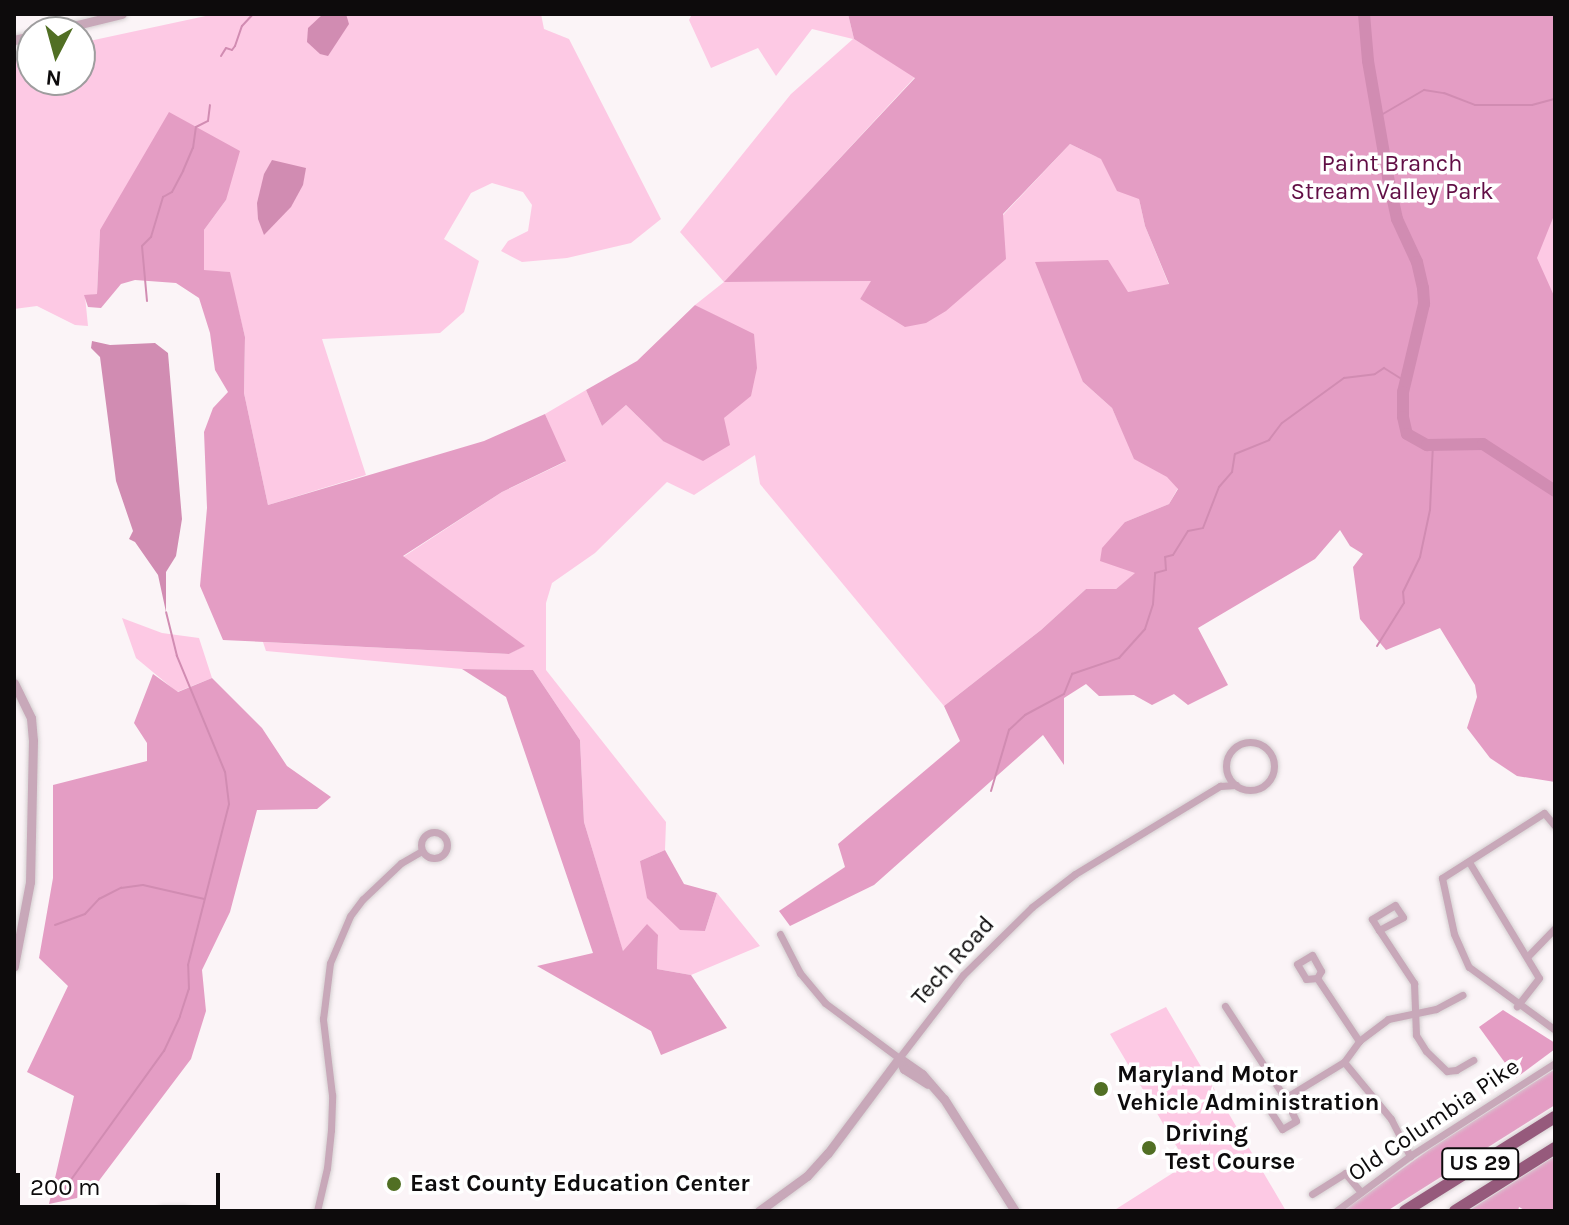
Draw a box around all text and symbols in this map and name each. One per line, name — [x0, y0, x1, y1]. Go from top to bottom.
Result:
north arrow — [16, 16, 96, 96]
text: N — [44, 64, 63, 92]
park label: Paint Branch Stream Valley Park — [1290, 150, 1494, 206]
street label: Tech Road — [905, 910, 1001, 1012]
street label: Old Columbia Pike — [1343, 1052, 1525, 1188]
place label: Maryland Motor Vehicle Administration — [1117, 1061, 1380, 1117]
marker: Maryland Motor Vehicle Administration — [1092, 1080, 1110, 1098]
place label: Driving Test Course — [1165, 1120, 1295, 1176]
marker: Driving Test Course — [1140, 1139, 1158, 1157]
road number: US 29 — [1440, 1146, 1520, 1182]
scale bar — [20, 1157, 224, 1207]
place label: East County Education Center — [410, 1170, 750, 1198]
text: 200 m — [30, 1173, 101, 1201]
marker: East County Education Center — [385, 1175, 403, 1193]

